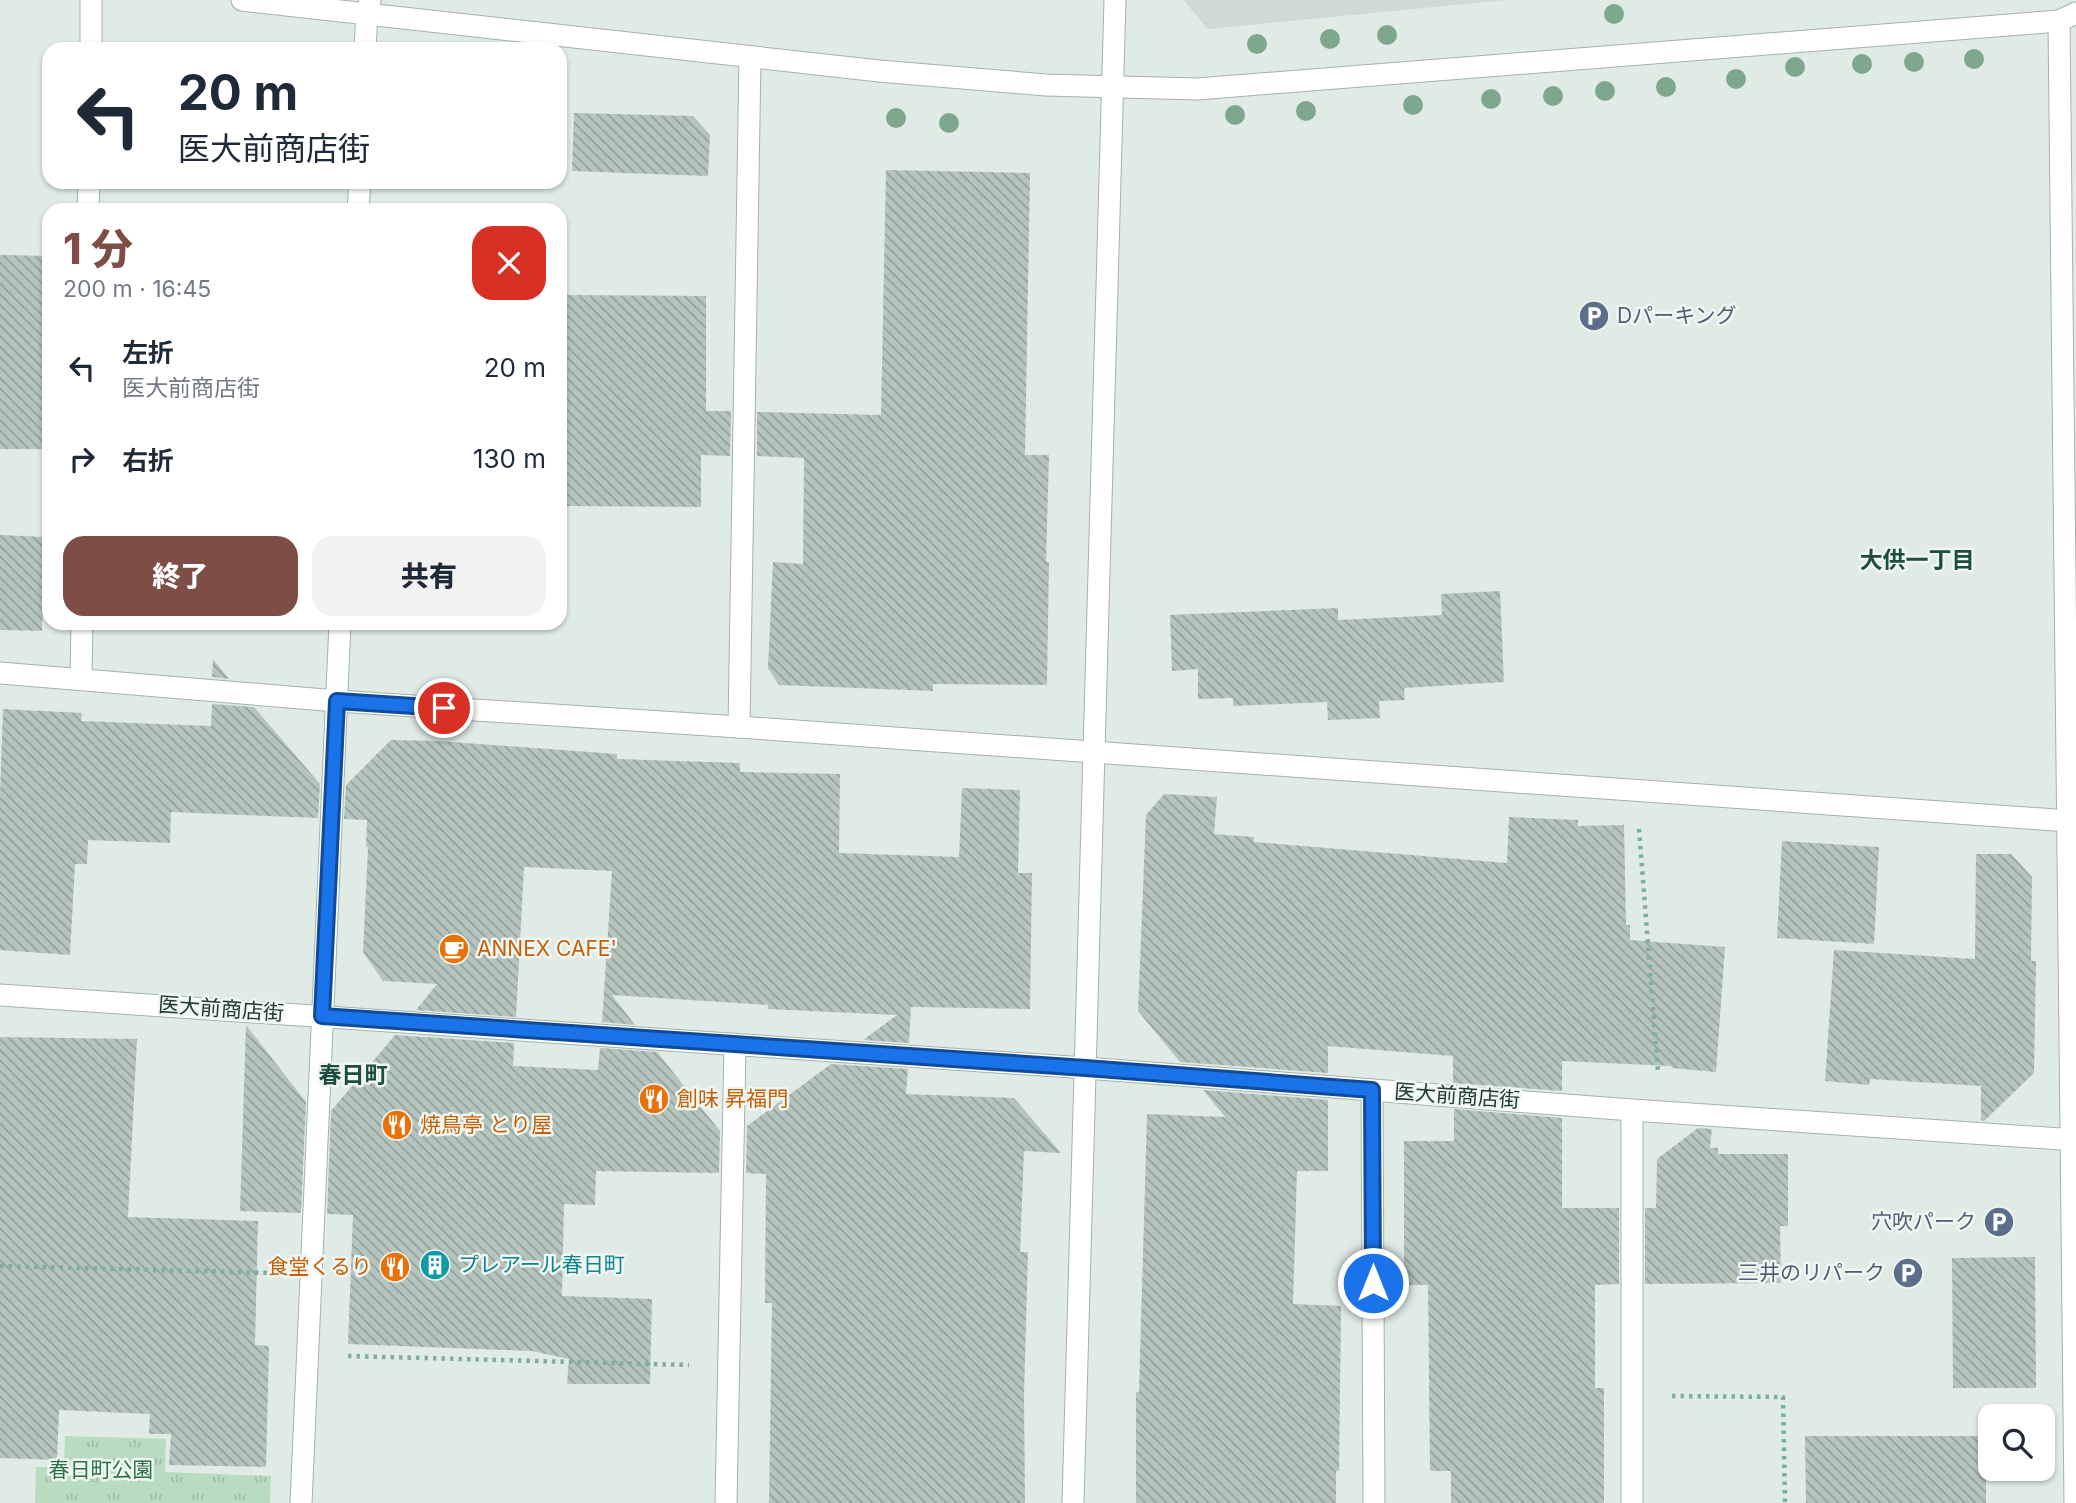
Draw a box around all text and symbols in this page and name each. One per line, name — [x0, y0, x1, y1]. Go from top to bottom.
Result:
text: 20 m — [178, 63, 298, 122]
icon: left — [63, 70, 154, 161]
text: 医大前商店街 — [178, 129, 370, 168]
text: 1 分 — [63, 223, 133, 274]
button: close — [472, 226, 546, 300]
text: 200 m · 16:45 — [63, 275, 211, 303]
parking icon: Dパーキング — [1577, 299, 1611, 333]
place label: Dパーキング — [1617, 303, 1737, 328]
text: 左折 — [122, 337, 174, 368]
icon: left — [63, 349, 101, 387]
text: 20 m — [484, 352, 546, 383]
text: 医大前商店街 — [122, 374, 260, 402]
icon: right — [63, 440, 101, 478]
text: 130 m — [473, 443, 546, 474]
text: 右折 — [122, 445, 174, 476]
button: 終了 — [63, 536, 298, 616]
button: 共有 — [312, 536, 546, 616]
district label: 大供一丁目 — [1860, 546, 1975, 574]
pin — [414, 678, 474, 738]
icon: arrive — [425, 689, 463, 727]
cafe icon: ANNEX CAFE' — [437, 932, 471, 966]
place label: ANNEX CAFE' — [477, 936, 617, 961]
street label: 医大前商店街 — [157, 992, 285, 1025]
district label: 春日町 — [319, 1061, 388, 1089]
street label: 医大前商店街 — [1393, 1079, 1521, 1112]
restaurant icon: 創味 昇福門 — [637, 1082, 671, 1116]
place label: 創味 昇福門 — [677, 1086, 788, 1111]
restaurant icon: 焼鳥亭 とり屋 — [380, 1108, 414, 1142]
place label: 焼鳥亭 とり屋 — [420, 1112, 552, 1137]
parking icon: 穴吹パーク — [1982, 1205, 2016, 1239]
place label: 穴吹パーク — [1871, 1209, 1976, 1234]
position arrow — [1336, 1246, 1410, 1320]
building icon: プレアール春日町 — [418, 1248, 452, 1282]
restaurant icon: 食堂くるり — [378, 1250, 412, 1284]
place label: プレアール春日町 — [458, 1252, 625, 1277]
place label: 食堂くるり — [267, 1254, 372, 1279]
parking icon: 三井のリパーク — [1891, 1256, 1925, 1290]
place label: 三井のリパーク — [1738, 1260, 1885, 1285]
map controls — [1978, 1404, 2055, 1481]
button: search — [1978, 1404, 2055, 1481]
park label: 春日町公園 — [49, 1457, 154, 1482]

